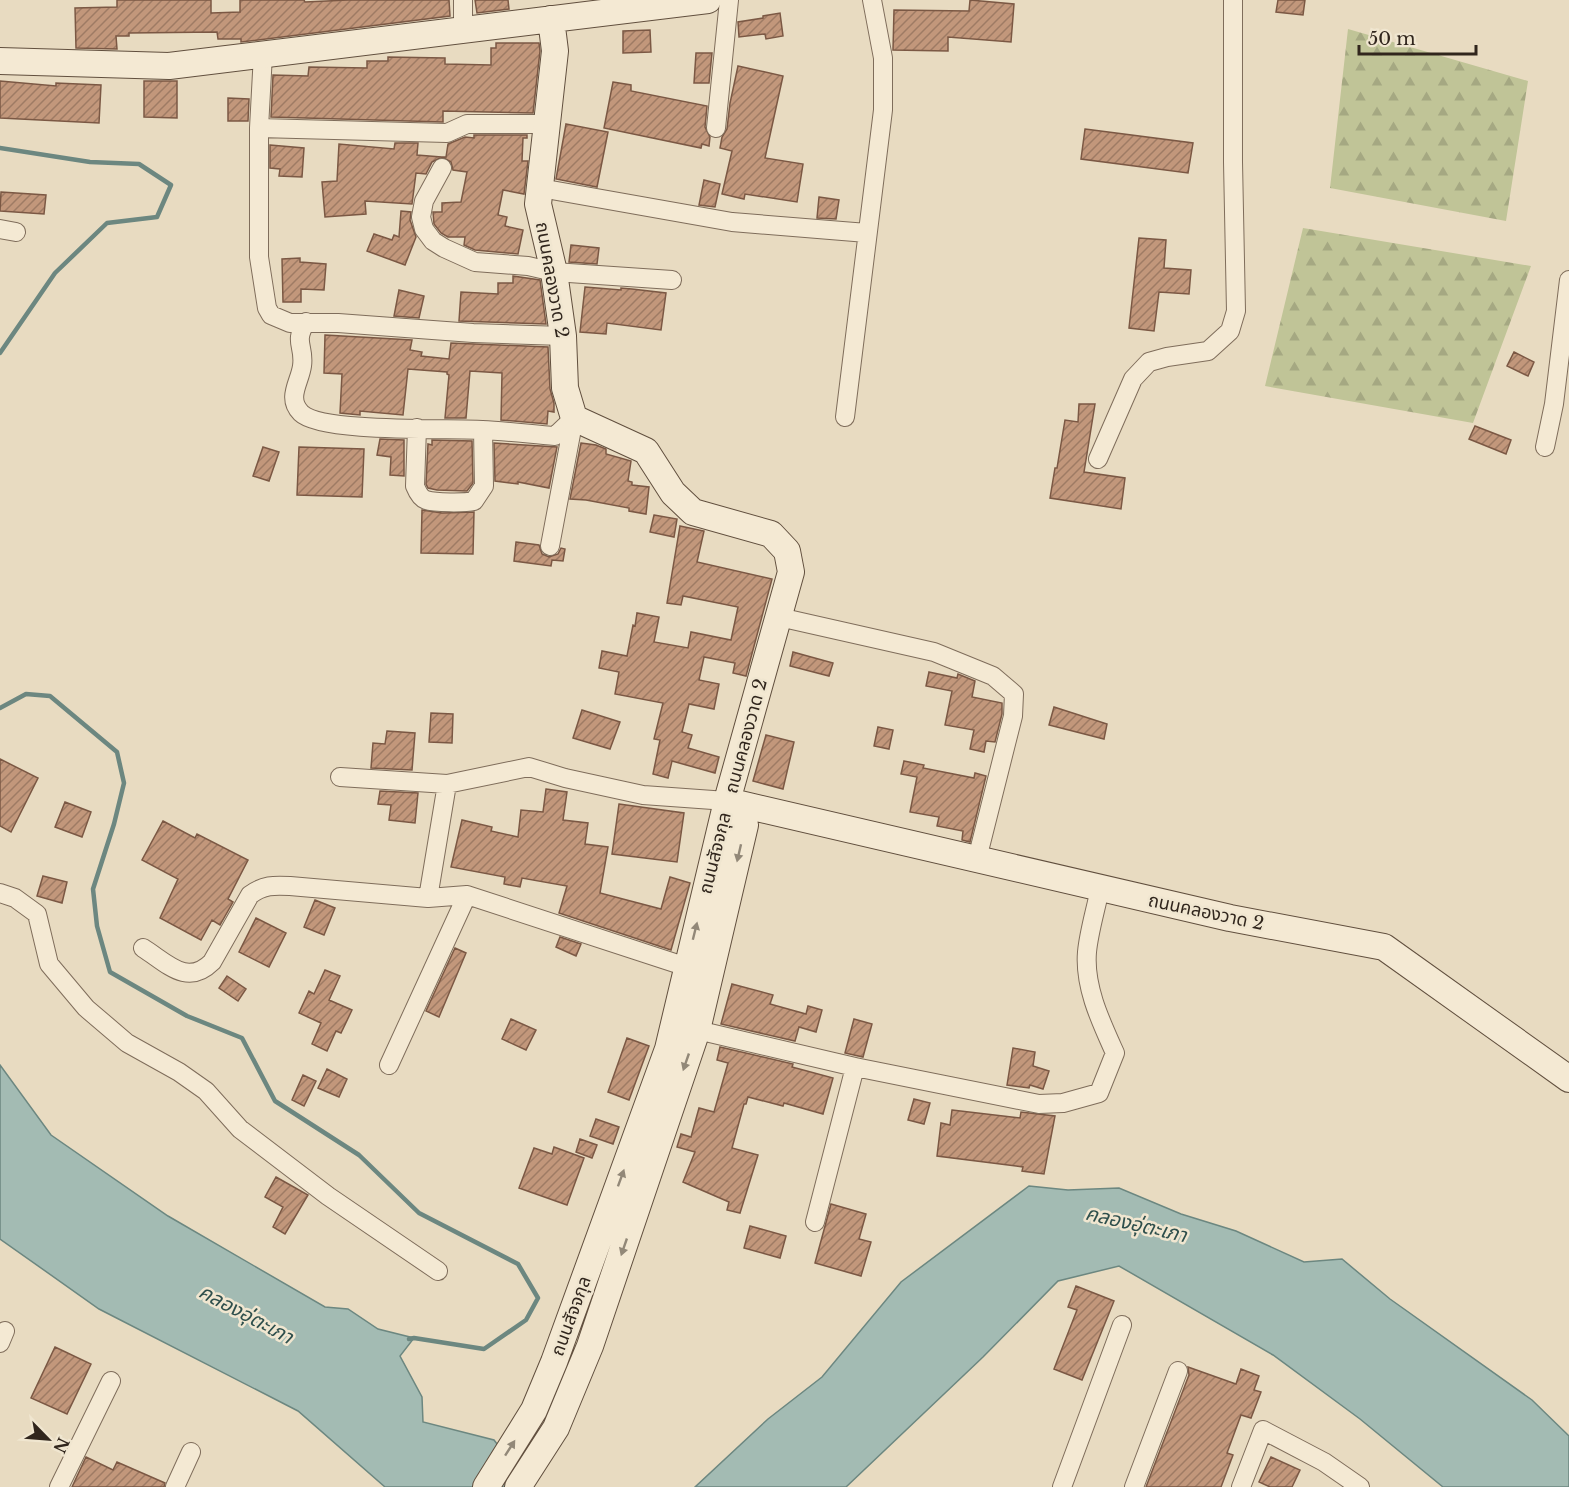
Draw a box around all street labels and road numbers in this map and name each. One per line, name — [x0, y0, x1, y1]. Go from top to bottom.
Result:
street label: ถนนคลองวาด 2 — [531, 220, 573, 340]
street label: ถนนคลองวาด 2 — [720, 676, 772, 796]
street label: ถนนสัจจกุล — [694, 810, 736, 896]
street label: ถนนคลองวาด 2 — [1146, 889, 1266, 935]
street label: ถนนสัจจกุล — [546, 1273, 596, 1359]

